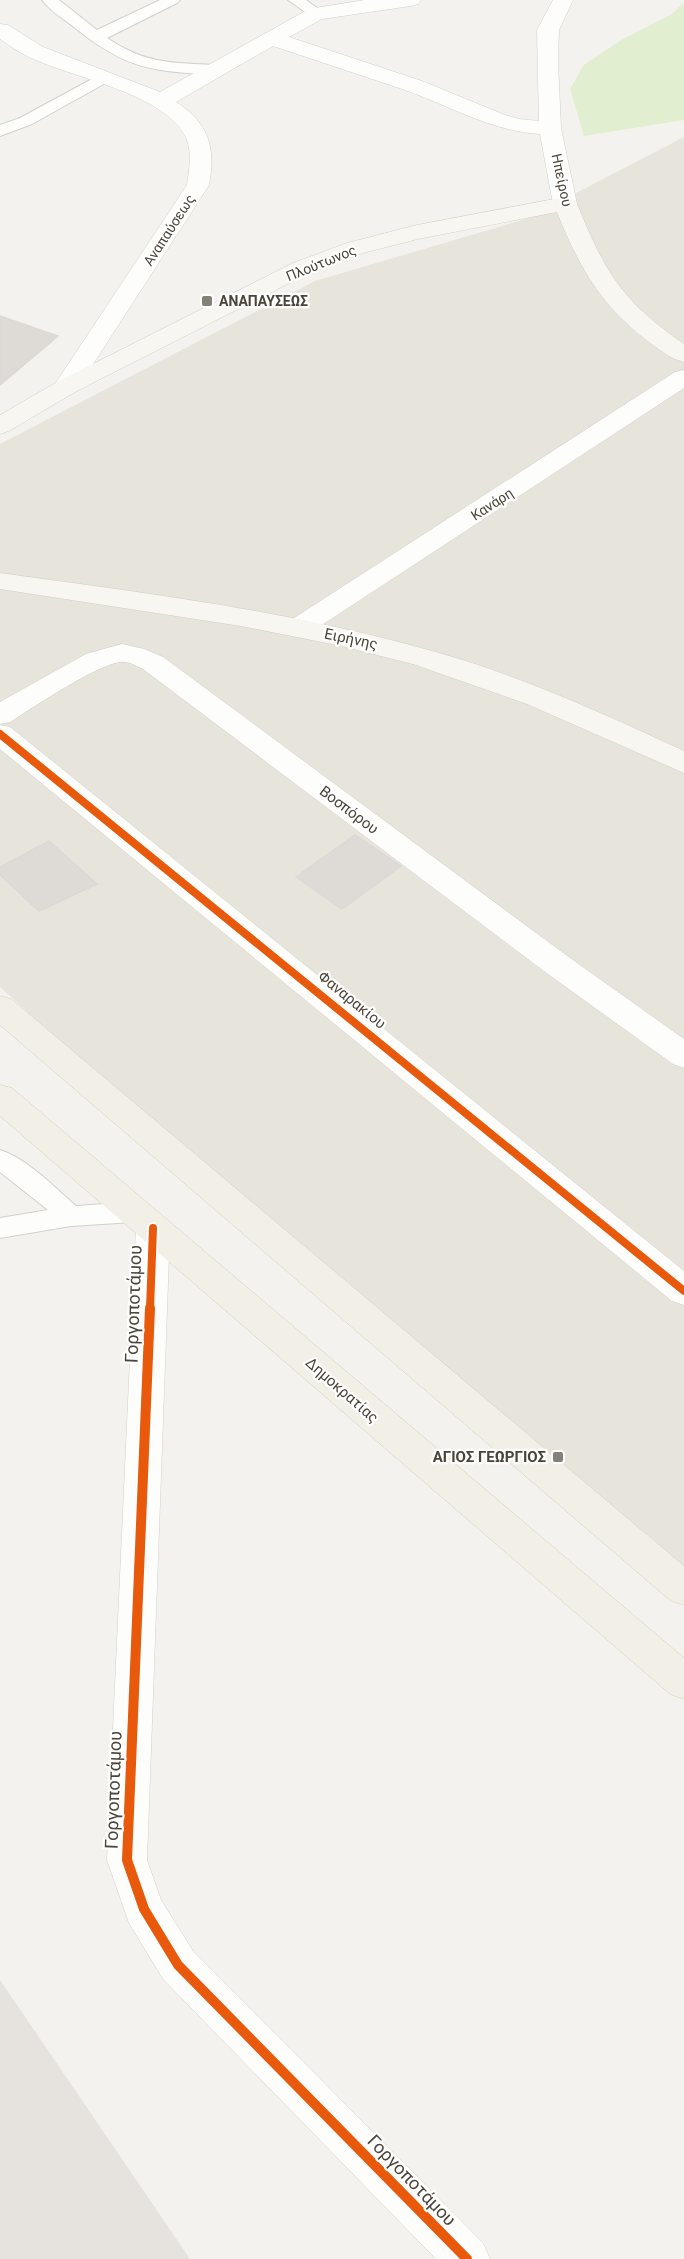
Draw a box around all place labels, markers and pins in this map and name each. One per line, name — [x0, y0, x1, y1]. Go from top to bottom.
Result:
place label: ΑΝΑΠΑΥΣΕΩΣ — [219, 293, 308, 309]
marker: ΑΝΑΠΑΥΣΕΩΣ — [200, 294, 214, 308]
place label: ΑΓΙΟΣ ΓΕΩΡΓΙΟΣ — [433, 1448, 546, 1466]
marker: ΑΓΙΟΣ ΓΕΩΡΓΙΟΣ — [551, 1450, 565, 1464]

